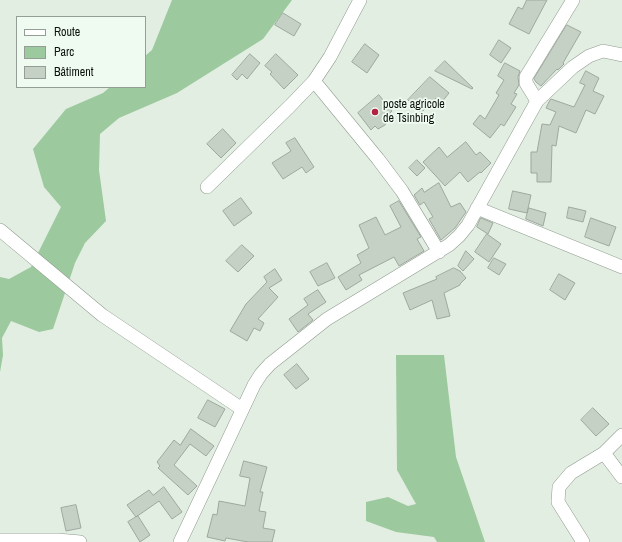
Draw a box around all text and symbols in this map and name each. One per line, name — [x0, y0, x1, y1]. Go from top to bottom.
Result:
legend — [16, 16, 146, 88]
text: Route — [54, 24, 80, 40]
text: Parc — [54, 44, 74, 60]
text: Bâtiment — [54, 64, 93, 80]
place label: poste agricole de Tsinbing — [383, 98, 445, 126]
marker: poste agricole de Tsinbing — [370, 107, 380, 117]

